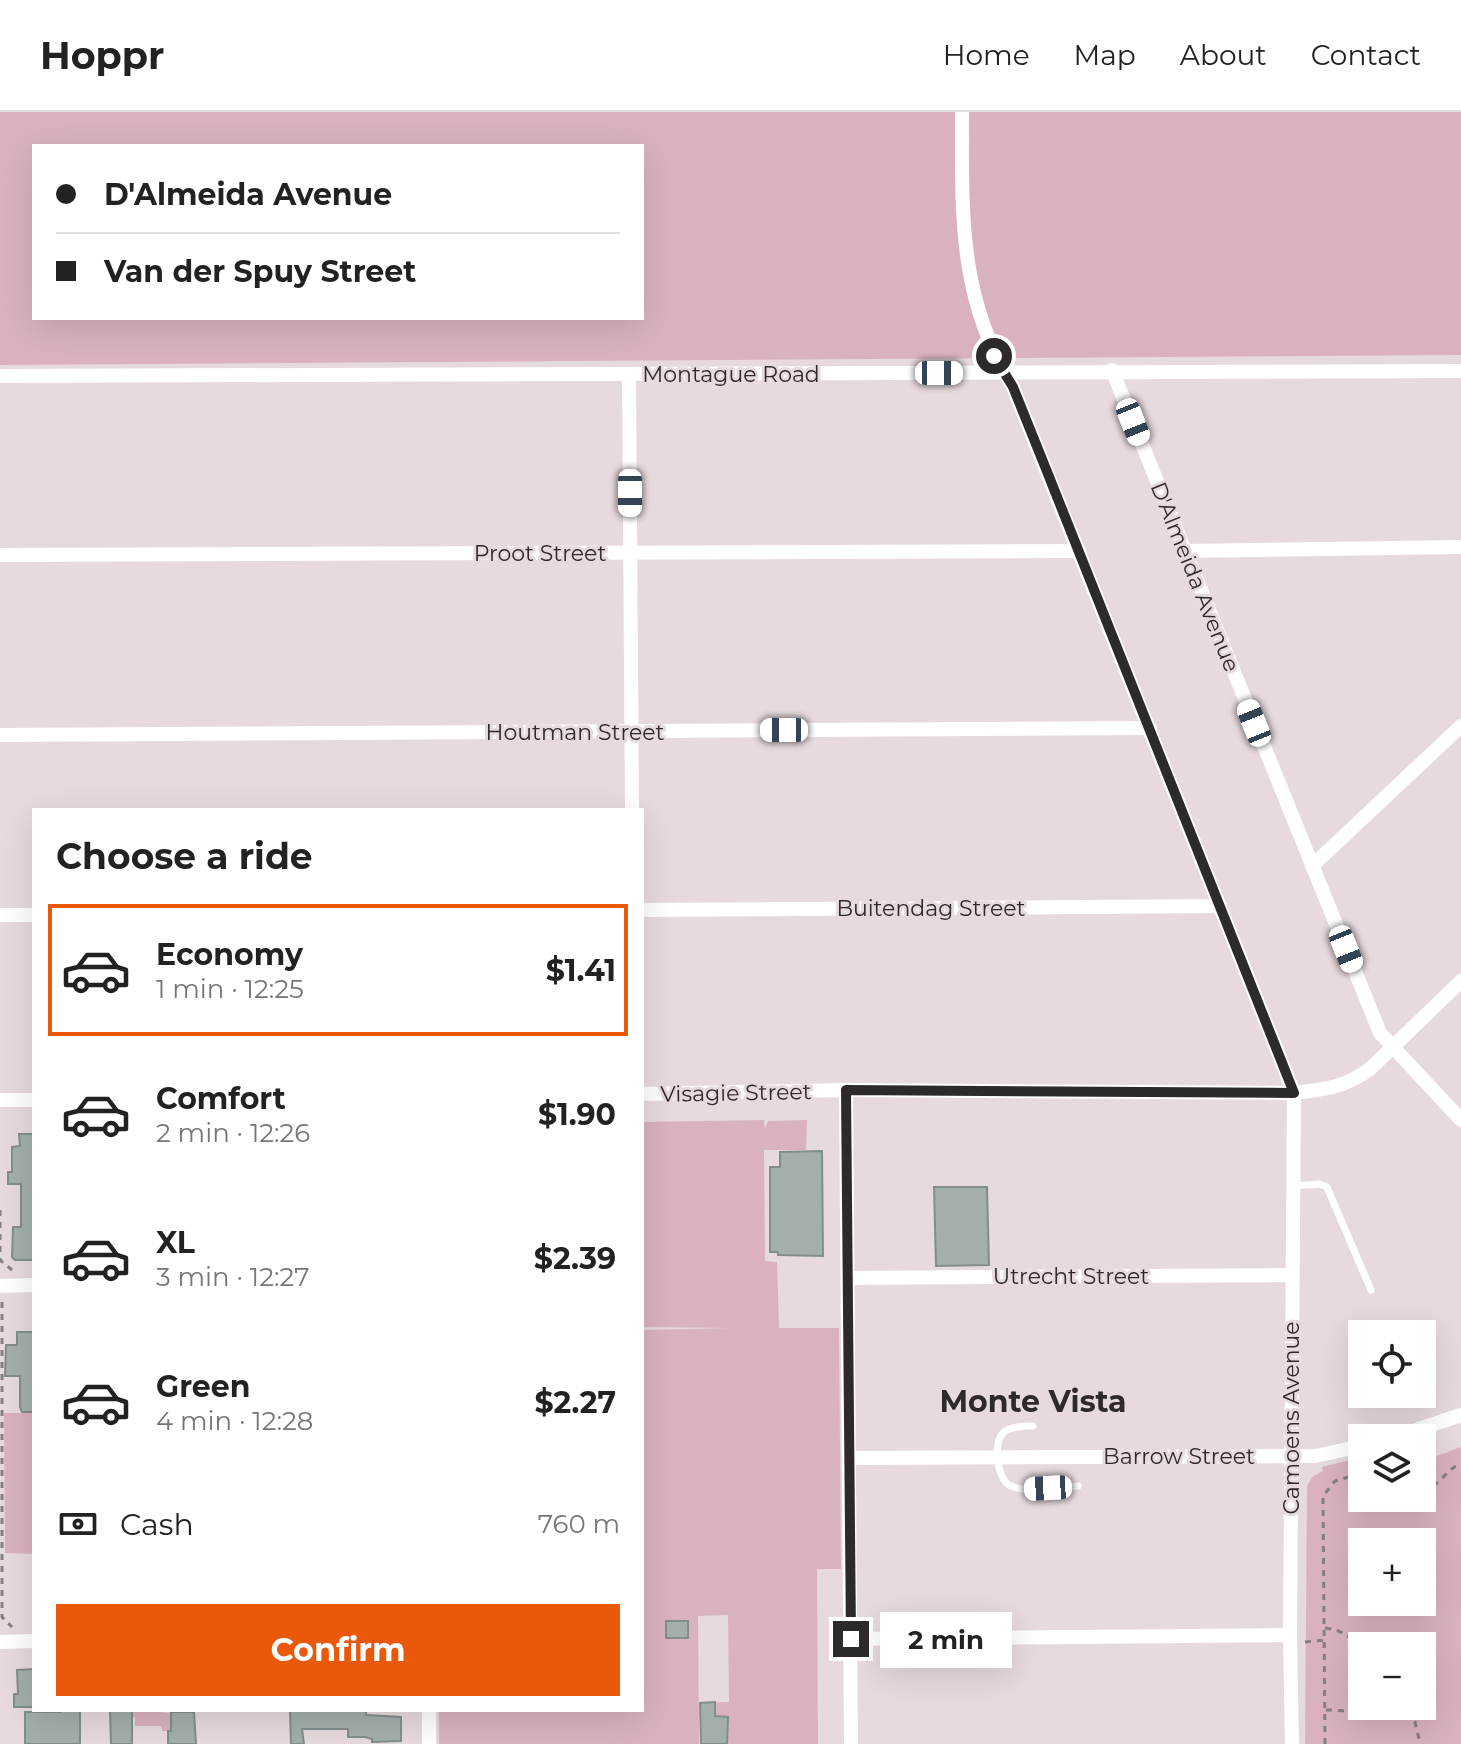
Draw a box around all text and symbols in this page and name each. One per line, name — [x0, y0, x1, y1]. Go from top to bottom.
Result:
text: Hoppr — [40, 32, 164, 79]
text: Home — [943, 38, 1030, 72]
text: Map — [1074, 38, 1136, 72]
text: About — [1180, 38, 1267, 72]
text: Contact — [1311, 38, 1421, 72]
text: D'Almeida Avenue — [104, 176, 392, 213]
text: Van der Spuy Street — [104, 253, 416, 290]
route start — [976, 338, 1012, 374]
street label: Montague Road — [642, 361, 820, 388]
car — [915, 361, 963, 385]
car — [1113, 395, 1153, 449]
car — [618, 469, 642, 517]
street label: D'Almeida Avenue — [1145, 478, 1245, 676]
street label: Proot Street — [474, 540, 606, 567]
car — [1234, 696, 1274, 750]
car — [760, 718, 808, 742]
street label: Houtman Street — [486, 719, 664, 746]
text: Choose a ride — [56, 834, 313, 878]
street label: Buitendag Street — [836, 895, 1026, 922]
car — [1326, 922, 1366, 976]
icon: car — [60, 934, 132, 1006]
text: Economy — [156, 936, 303, 973]
text: $1.41 — [546, 952, 616, 989]
text: 1 min · 12:25 — [156, 973, 304, 1005]
icon: car — [60, 1078, 132, 1150]
street label: Visagie Street — [660, 1078, 812, 1108]
text: Comfort — [156, 1080, 286, 1117]
text: $1.90 — [538, 1096, 616, 1133]
text: 2 min · 12:26 — [156, 1117, 310, 1149]
icon: car — [60, 1222, 132, 1294]
text: XL — [156, 1224, 195, 1261]
text: $2.39 — [534, 1240, 616, 1277]
text: 3 min · 12:27 — [156, 1261, 310, 1293]
street label: Utrecht Street — [993, 1263, 1149, 1290]
map controls — [1348, 1320, 1436, 1720]
button: locate — [1348, 1320, 1436, 1408]
street label: Camoens Avenue — [1278, 1321, 1305, 1515]
icon: car — [60, 1366, 132, 1438]
text: Green — [156, 1368, 250, 1405]
district label: Monte Vista — [939, 1383, 1127, 1420]
text: $2.27 — [534, 1384, 616, 1421]
text: 4 min · 12:28 — [156, 1405, 313, 1437]
button: layers — [1348, 1424, 1436, 1512]
street label: Barrow Street — [1103, 1443, 1255, 1470]
car — [1023, 1475, 1073, 1501]
icon: cash — [56, 1502, 100, 1546]
text: Cash — [120, 1506, 194, 1543]
text: 760 m — [538, 1508, 620, 1540]
button: + — [1348, 1528, 1436, 1616]
button: Confirm — [56, 1604, 620, 1696]
callout: 2 min — [879, 1611, 1011, 1667]
route end — [833, 1621, 869, 1657]
text: 2 min — [908, 1624, 984, 1656]
button: − — [1348, 1632, 1436, 1720]

